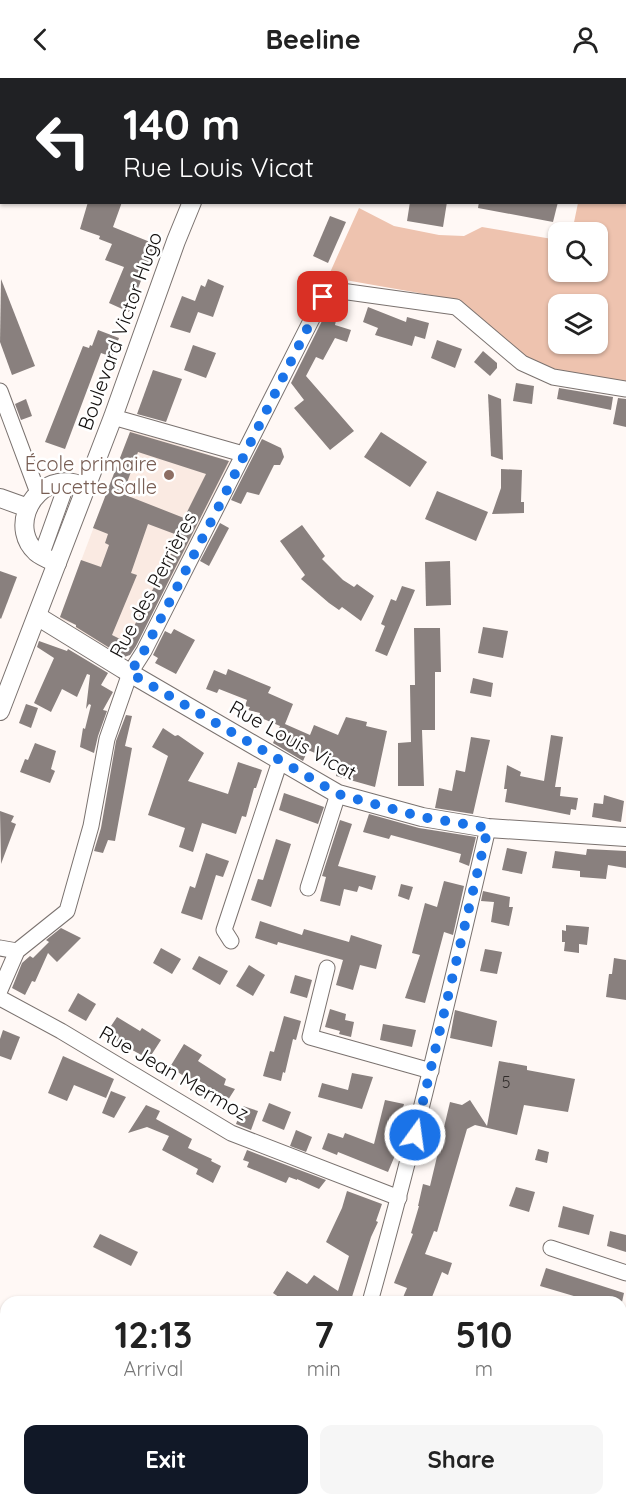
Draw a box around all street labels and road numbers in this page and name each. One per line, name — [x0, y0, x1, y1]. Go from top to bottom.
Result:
street label: Boulevard Victor Hugo — [72, 228, 167, 433]
street label: Rue des Perrières — [104, 508, 202, 662]
street label: Rue Louis Vicat — [225, 694, 361, 785]
street label: Rue Jean Mermoz — [95, 1020, 253, 1126]

